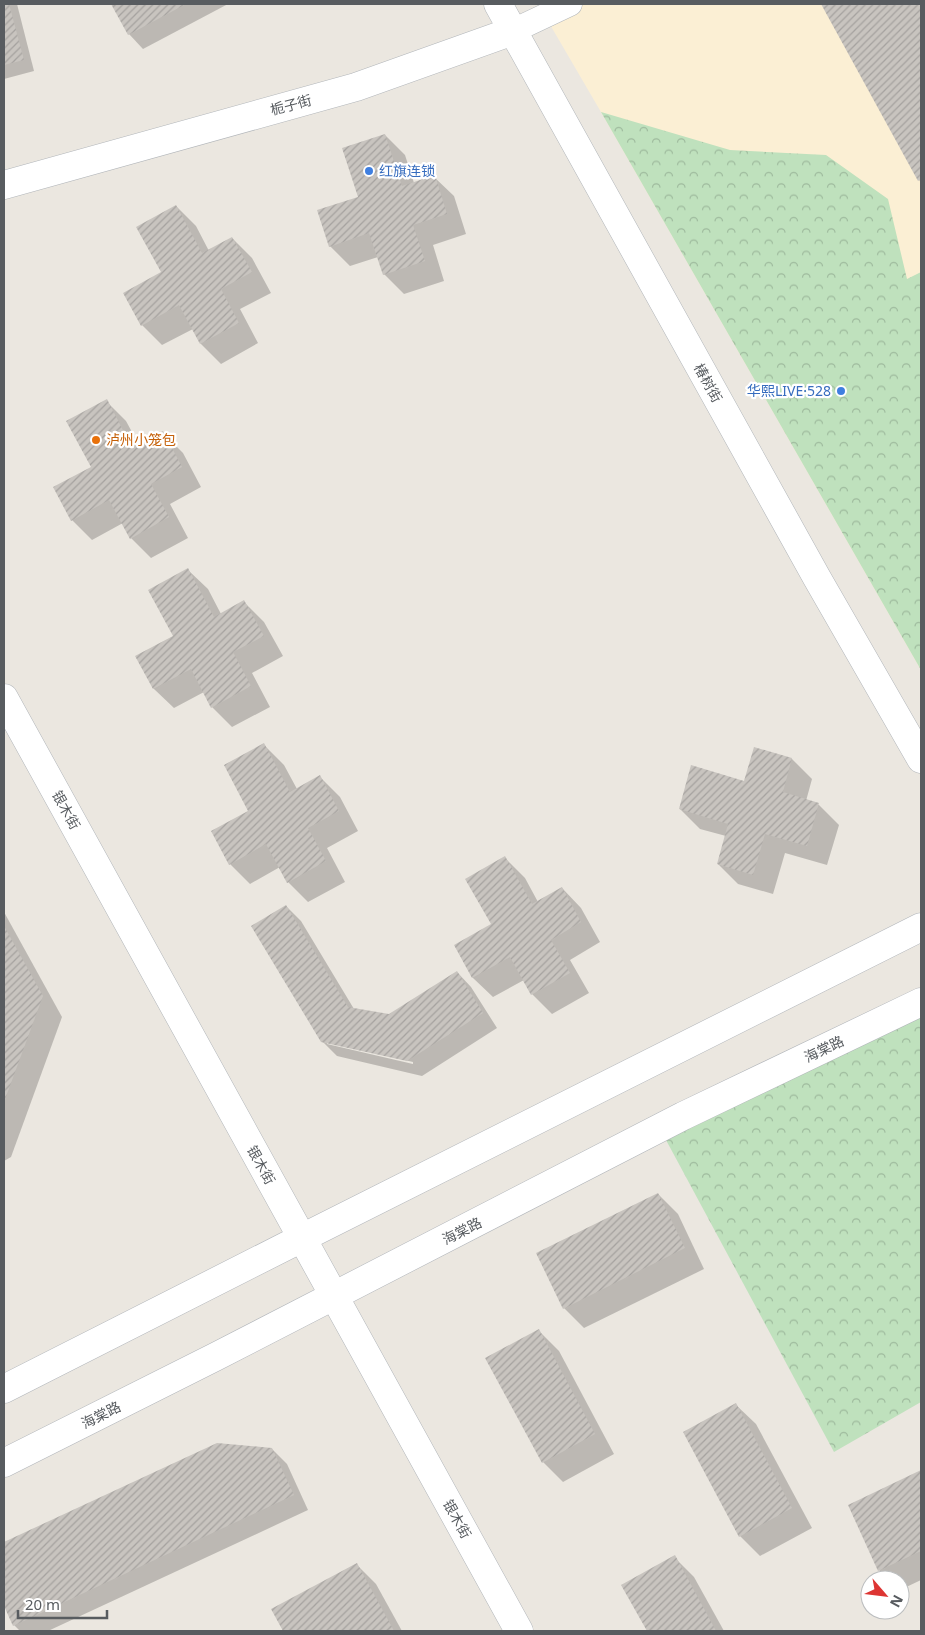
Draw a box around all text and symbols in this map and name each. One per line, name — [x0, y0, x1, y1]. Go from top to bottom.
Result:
street label: 栀子街 — [268, 90, 314, 119]
place label: 红旗连锁 — [379, 161, 435, 180]
marker: 红旗连锁 — [363, 165, 375, 177]
street label: 椿树街 — [690, 360, 727, 406]
place label: 华熙LIVE·528 — [747, 381, 831, 400]
marker: 华熙LIVE·528 — [835, 385, 847, 397]
place label: 泸州小笼包 — [106, 430, 176, 449]
marker: 泸州小笼包 — [90, 434, 102, 446]
street label: 银木街 — [48, 787, 85, 833]
street label: 海棠路 — [801, 1031, 847, 1066]
street label: 银木街 — [243, 1142, 280, 1188]
street label: 海棠路 — [439, 1213, 485, 1249]
street label: 海棠路 — [78, 1397, 124, 1433]
street label: 银木街 — [439, 1496, 476, 1542]
north arrow — [860, 1570, 910, 1620]
scale bar — [18, 1588, 106, 1620]
text: N — [886, 1592, 908, 1611]
text: 20 m — [25, 1594, 60, 1614]

